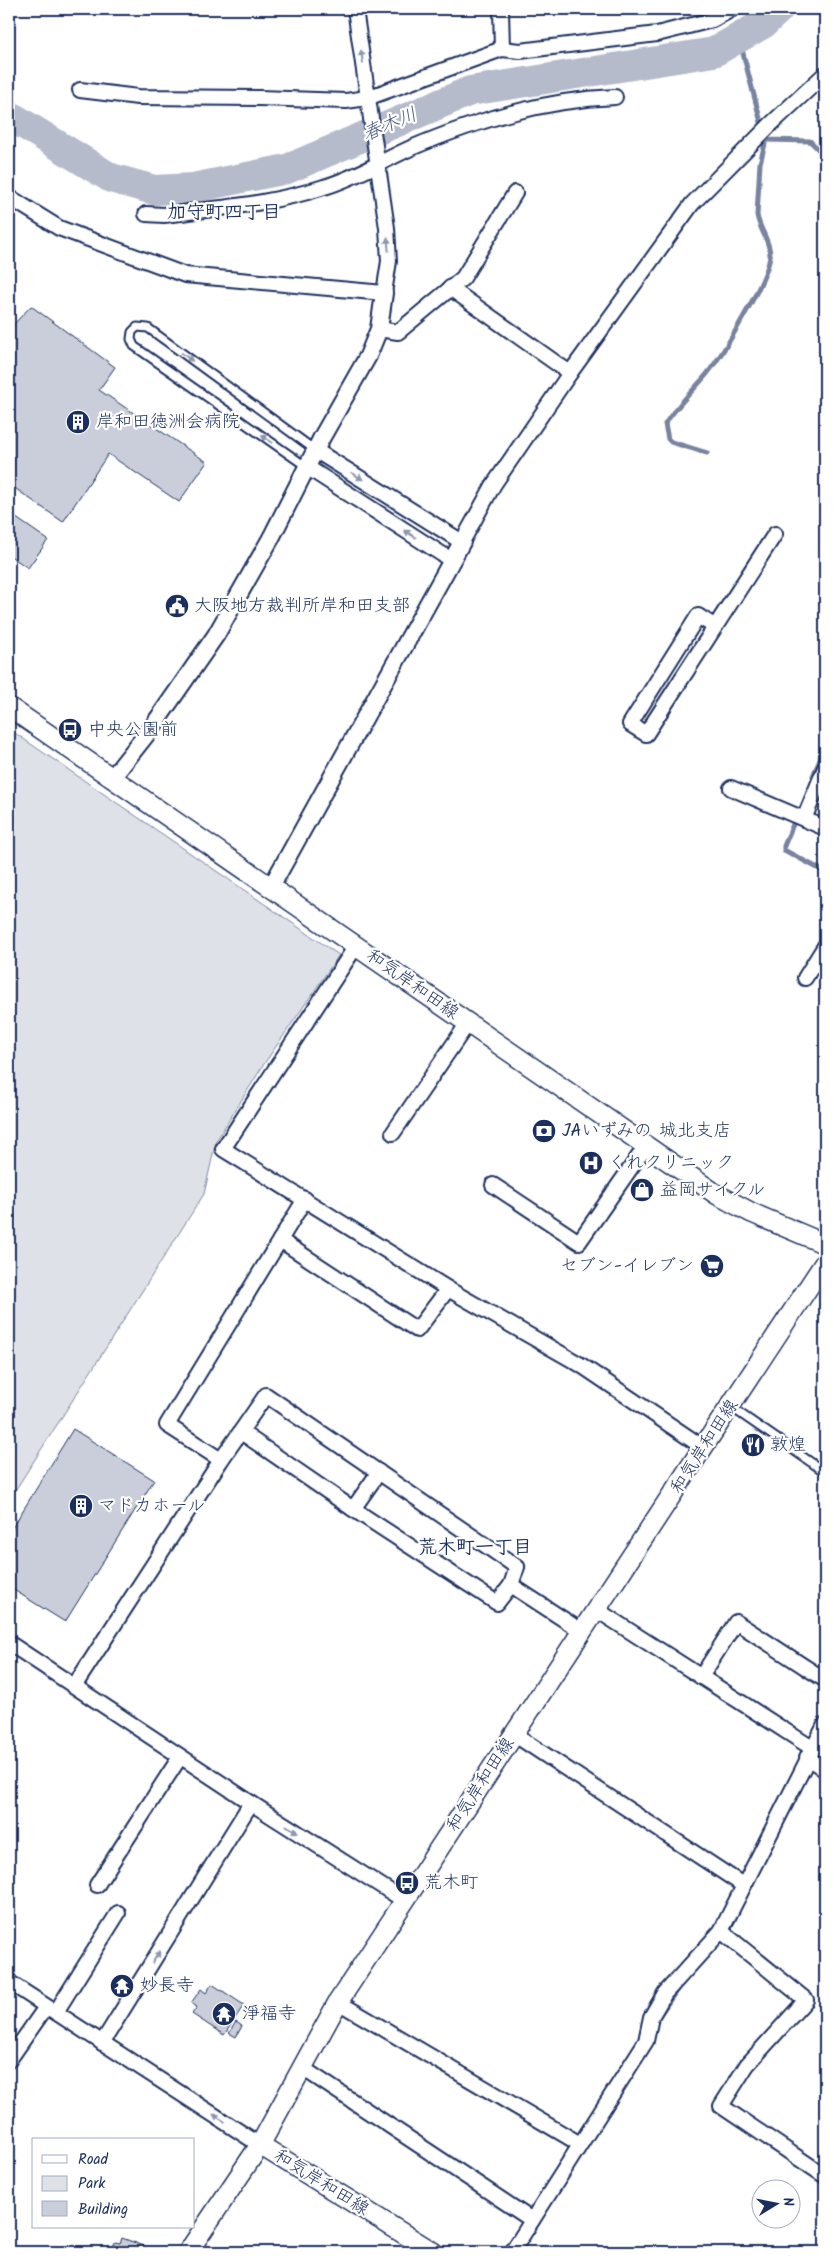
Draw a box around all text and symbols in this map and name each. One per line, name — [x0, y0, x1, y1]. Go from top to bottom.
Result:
one-way arrow — [357, 49, 365, 65]
water label: 春木川 — [358, 100, 422, 150]
district label: 加守町四丁目 — [167, 198, 281, 228]
one-way arrow — [384, 236, 392, 252]
one-way arrow — [180, 352, 194, 362]
place label: 岸和田徳洲会病院 — [96, 408, 240, 437]
building icon: 岸和田徳洲会病院 — [65, 409, 91, 435]
one-way arrow — [260, 434, 274, 444]
one-way arrow — [350, 472, 363, 481]
one-way arrow — [404, 529, 417, 539]
place label: 大阪地方裁判所岸和田支部 — [194, 592, 410, 621]
public building icon: 大阪地方裁判所岸和田支部 — [164, 593, 190, 619]
place label: 中央公園前 — [88, 716, 178, 745]
bus stop icon: 中央公園前 — [57, 717, 83, 743]
street label: 和気岸和田線 — [359, 942, 465, 1028]
place label: JAいずみの 城北支店 — [562, 1117, 731, 1146]
bank icon: JAいずみの 城北支店 — [531, 1118, 557, 1144]
place label: くれクリニック — [608, 1149, 734, 1178]
hospital icon: くれクリニック — [578, 1150, 604, 1176]
place label: 益岡サイクル — [660, 1176, 765, 1205]
shop icon: 益岡サイクル — [629, 1177, 655, 1203]
place label: セブン-イレブン — [560, 1252, 694, 1281]
supermarket icon: セブン-イレブン — [699, 1253, 725, 1279]
street label: 和気岸和田線 — [663, 1394, 747, 1500]
place label: 敦煌 — [770, 1431, 806, 1460]
restaurant icon: 敦煌 — [740, 1432, 766, 1458]
place label: マドカホール — [98, 1492, 205, 1521]
building icon: マドカホール — [68, 1493, 94, 1519]
district label: 荒木町一丁目 — [418, 1533, 532, 1563]
street label: 和気岸和田線 — [439, 1732, 523, 1838]
one-way arrow — [285, 1825, 298, 1834]
place label: 荒木町 — [424, 1869, 478, 1898]
bus stop icon: 荒木町 — [394, 1870, 420, 1896]
one-way arrow — [151, 1950, 160, 1963]
place label: 妙長寺 — [140, 1972, 194, 2001]
temple icon: 妙長寺 — [109, 1973, 135, 1999]
place label: 淨福寺 — [242, 2000, 296, 2029]
temple icon: 淨福寺 — [211, 2001, 237, 2027]
one-way arrow — [212, 2113, 226, 2123]
legend — [32, 2138, 195, 2228]
street label: 和気岸和田線 — [268, 2142, 374, 2224]
text: Road — [78, 2148, 109, 2172]
text: Park — [78, 2172, 106, 2196]
north arrow — [752, 2178, 802, 2228]
text: N — [776, 2196, 799, 2208]
text: Building — [78, 2198, 128, 2222]

